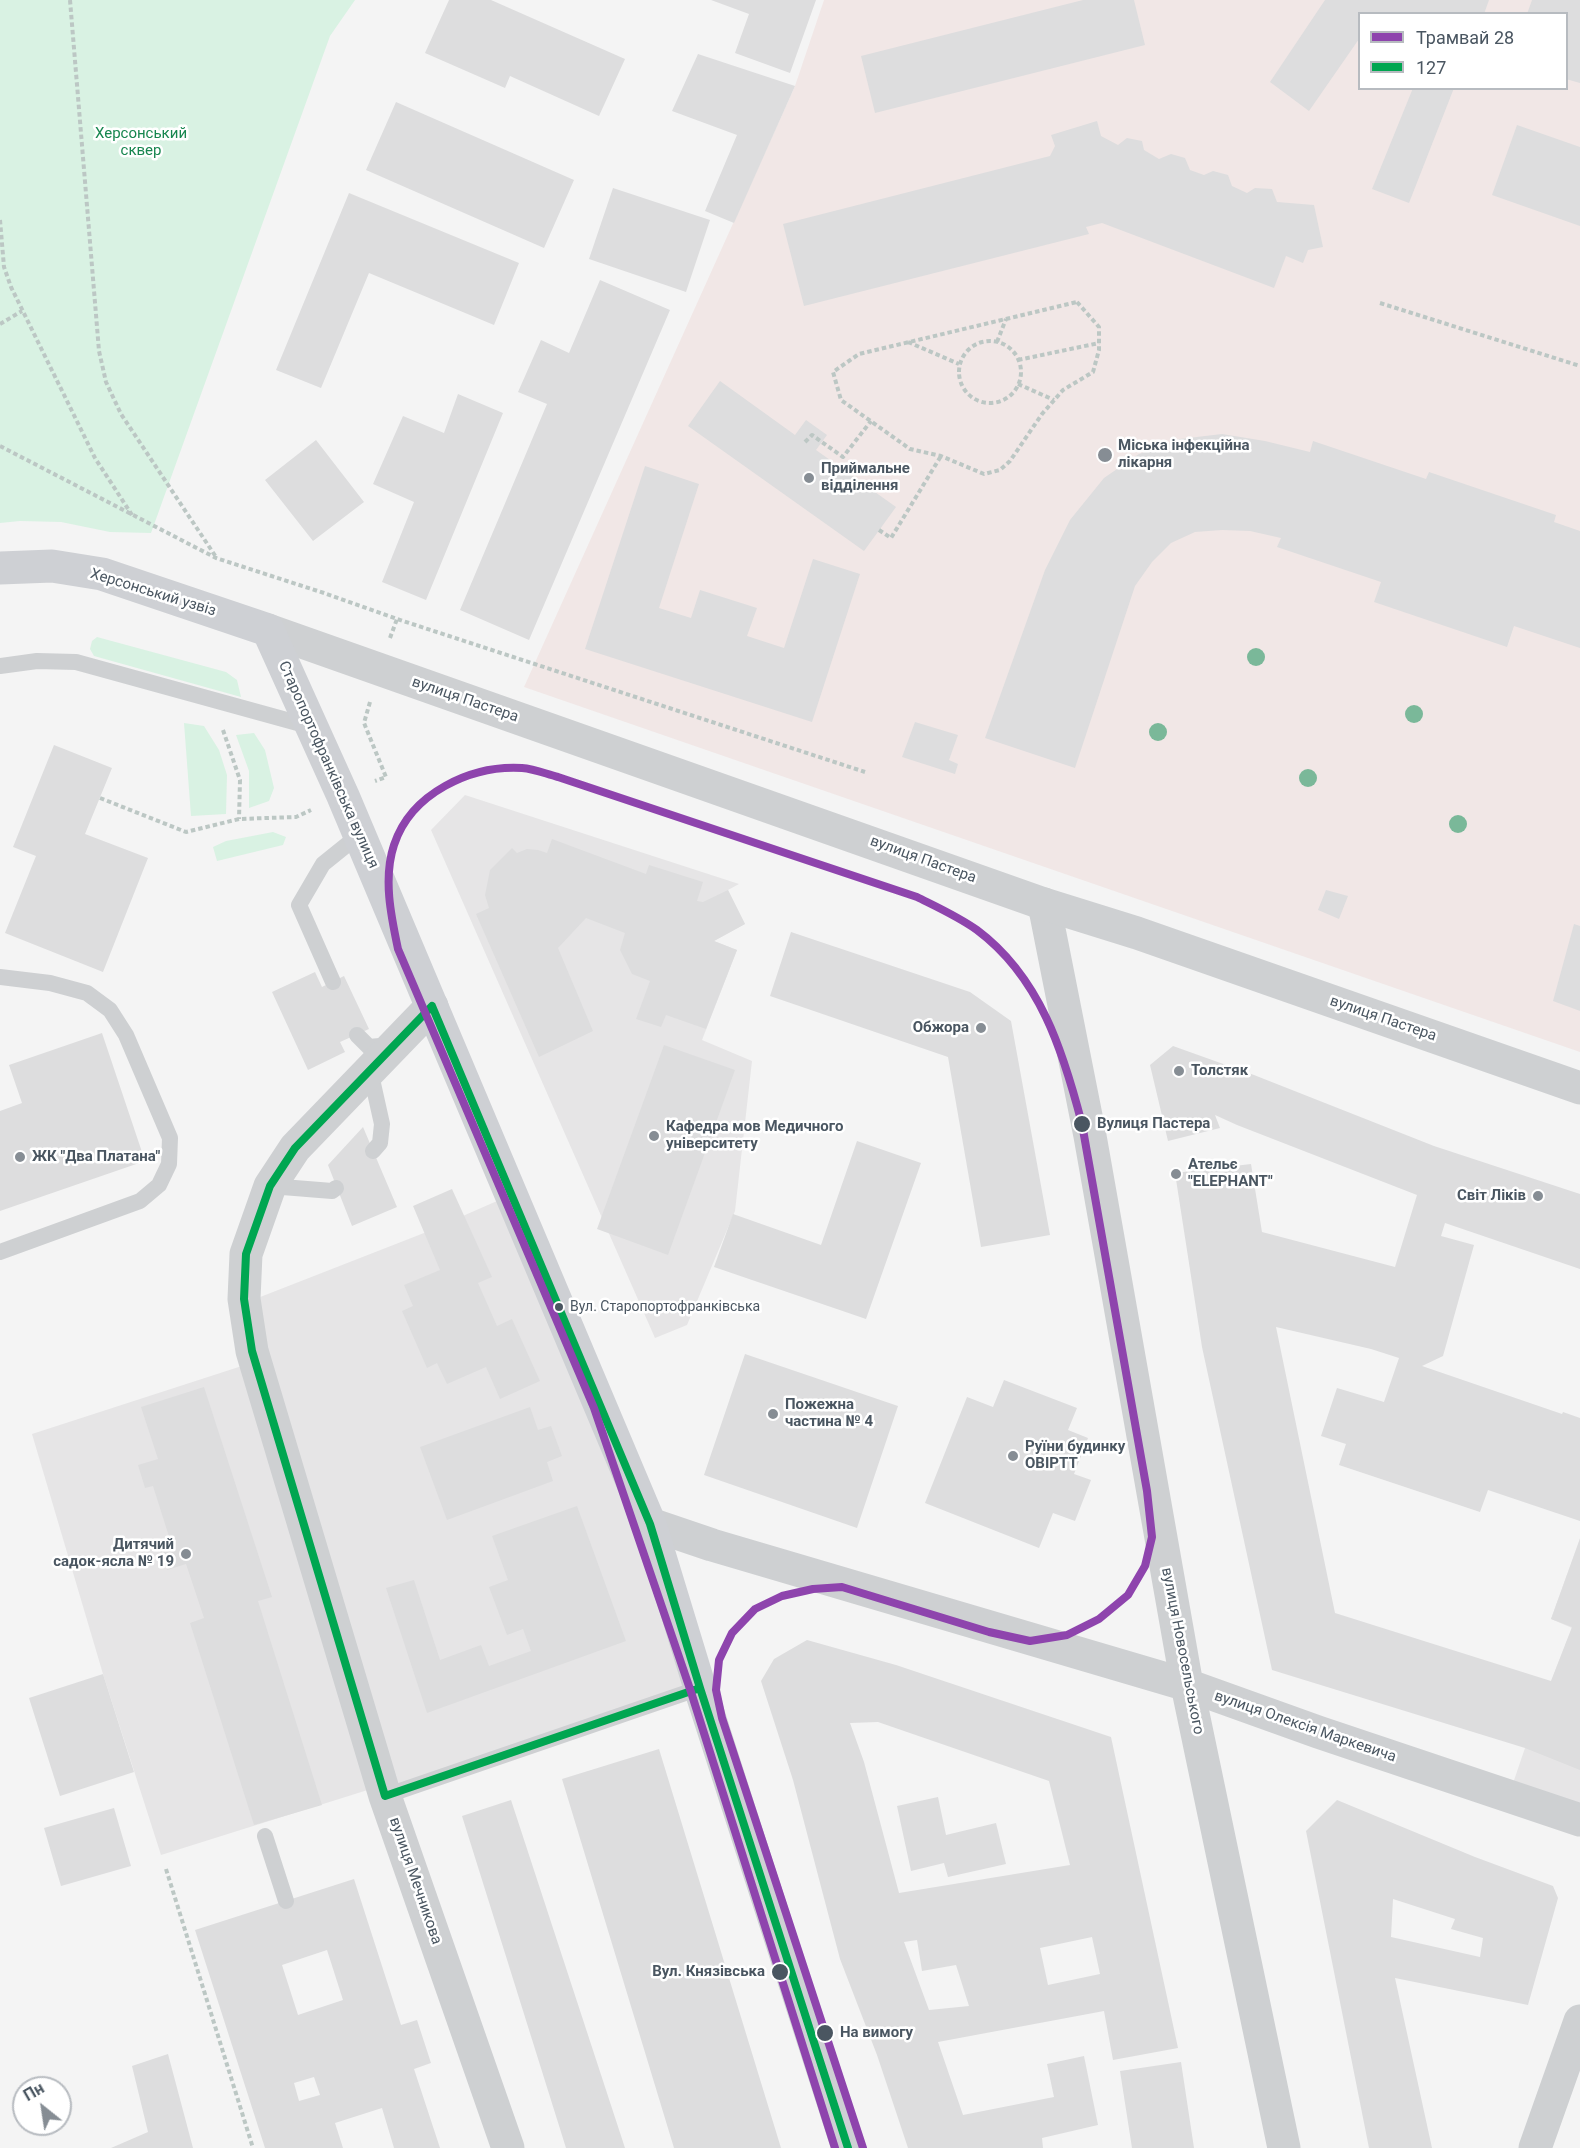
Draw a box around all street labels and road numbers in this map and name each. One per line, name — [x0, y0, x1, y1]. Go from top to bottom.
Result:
street label: Херсонський узвіз — [88, 565, 218, 621]
street label: Старопортофранківська вулиця — [274, 659, 382, 871]
street label: вулиця Пастера — [409, 673, 521, 727]
street label: вулиця Пастера — [868, 832, 978, 888]
street label: вулиця Пастера — [1327, 992, 1439, 1046]
street label: вулиця Новосельського — [1157, 1566, 1207, 1736]
street label: вулиця Олексія Маркевича — [1212, 1687, 1398, 1767]
street label: вулиця Мечникова — [385, 1815, 445, 1947]

